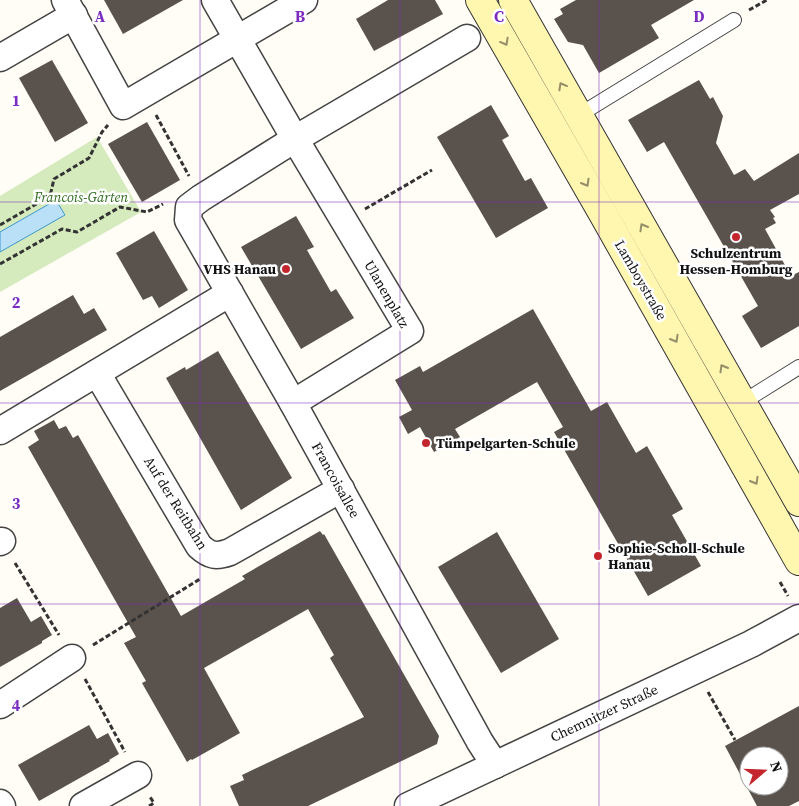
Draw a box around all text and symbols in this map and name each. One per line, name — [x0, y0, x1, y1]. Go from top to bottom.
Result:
text: A — [95, 5, 106, 27]
text: B — [295, 5, 306, 27]
text: C — [494, 5, 504, 27]
text: D — [693, 5, 705, 27]
one-way arrow — [498, 37, 508, 46]
one-way arrow — [558, 82, 568, 91]
text: 1 — [12, 89, 20, 111]
one-way arrow — [579, 177, 589, 186]
park label: Francois-Gärten — [33, 187, 128, 207]
one-way arrow — [639, 223, 649, 232]
marker: Schulzentrum Hessen-Homburg — [730, 231, 742, 243]
street label: Lamboystraße — [610, 236, 672, 324]
place label: Schulzentrum Hessen-Homburg — [680, 243, 793, 279]
street label: Ulanenplatz — [360, 256, 415, 332]
place label: VHS Hanau — [203, 259, 277, 279]
marker: VHS Hanau — [280, 263, 292, 275]
text: 2 — [12, 291, 21, 313]
one-way arrow — [668, 334, 678, 343]
one-way arrow — [720, 364, 730, 373]
place label: Tümpelgarten-Schule — [436, 433, 575, 453]
marker: Tümpelgarten-Schule — [420, 437, 432, 449]
street label: Francoisallee — [307, 439, 365, 521]
street label: Auf der Reitbahn — [139, 453, 213, 554]
one-way arrow — [748, 475, 758, 484]
text: 3 — [12, 492, 21, 514]
place label: Sophie-Scholl-Schule Hanau — [608, 538, 745, 574]
marker: Sophie-Scholl-Schule Hanau — [592, 550, 604, 562]
street label: Chemnitzer Straße — [547, 679, 661, 747]
text: 4 — [12, 694, 21, 716]
north arrow — [739, 746, 789, 796]
text: N — [765, 759, 787, 775]

